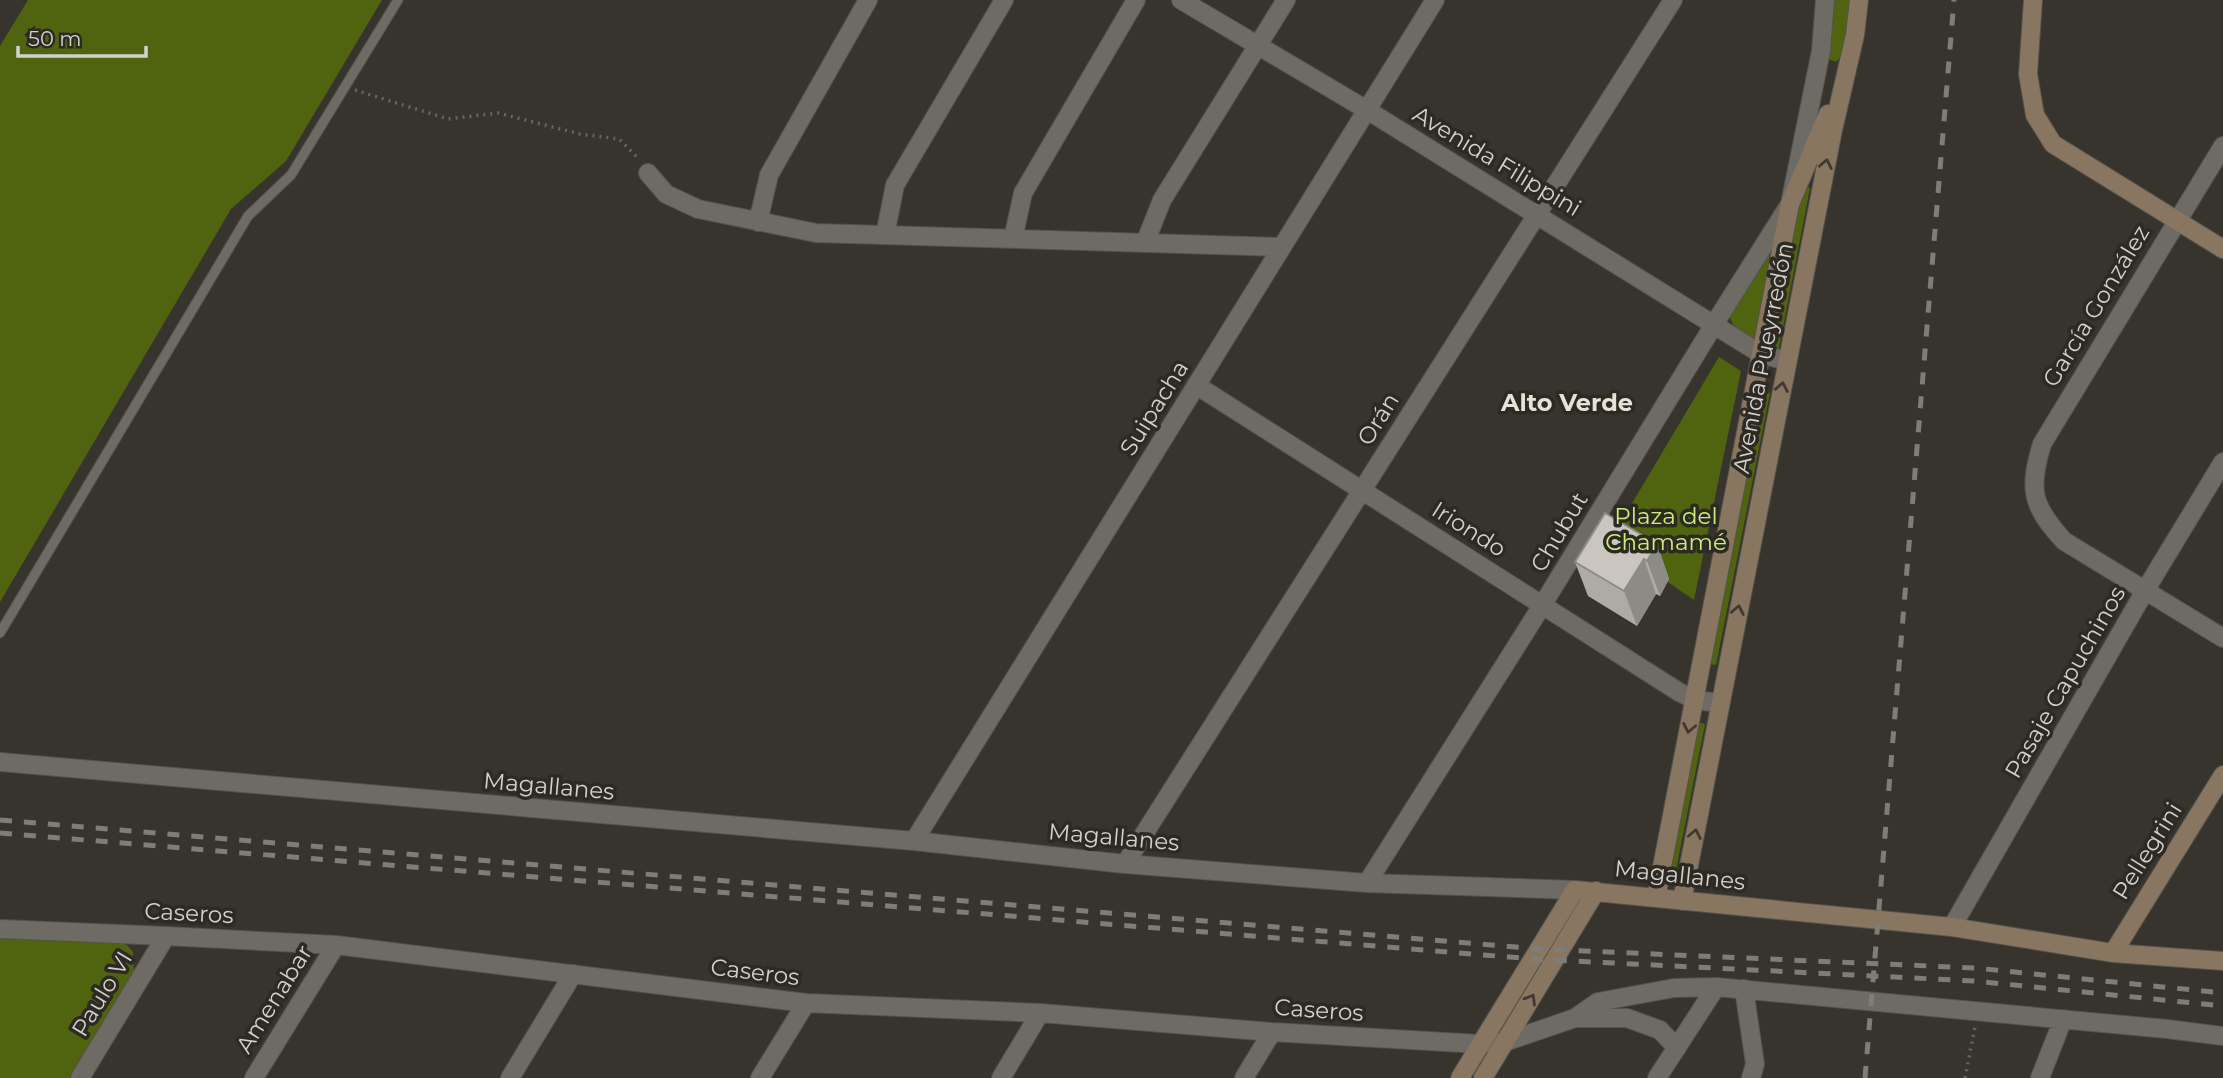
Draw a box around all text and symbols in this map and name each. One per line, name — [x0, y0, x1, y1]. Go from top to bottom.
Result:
scale bar — [18, 14, 145, 58]
text: 50 m — [28, 26, 82, 51]
street label: Avenida Filippini — [1408, 100, 1586, 222]
one-way arrow — [1817, 158, 1832, 170]
street label: García González — [2037, 220, 2155, 392]
street label: Avenida Pueyrredón — [1727, 240, 1799, 476]
street label: Suipacha — [1114, 355, 1194, 461]
one-way arrow — [1774, 381, 1789, 393]
street label: Orán — [1351, 388, 1405, 450]
district label: Alto Verde — [1500, 388, 1633, 417]
street label: Chubut — [1524, 487, 1594, 577]
street label: Iriondo — [1427, 495, 1511, 563]
park label: Plaza del Chamamé — [1605, 502, 1727, 556]
street label: Pasaje Capuchinos — [1999, 581, 2131, 783]
one-way arrow — [1730, 605, 1745, 616]
one-way arrow — [1682, 722, 1697, 734]
street label: Magallanes — [482, 766, 616, 806]
street label: Pellegrini — [2106, 797, 2188, 905]
street label: Magallanes — [1047, 817, 1181, 857]
one-way arrow — [1686, 828, 1701, 840]
street label: Magallanes — [1613, 854, 1747, 896]
street label: Caseros — [144, 897, 234, 929]
street label: Amenabar — [230, 940, 318, 1058]
street label: Paulo VI — [66, 946, 138, 1042]
street label: Caseros — [709, 953, 801, 991]
street label: Caseros — [1273, 993, 1365, 1027]
one-way arrow — [1523, 993, 1536, 1006]

